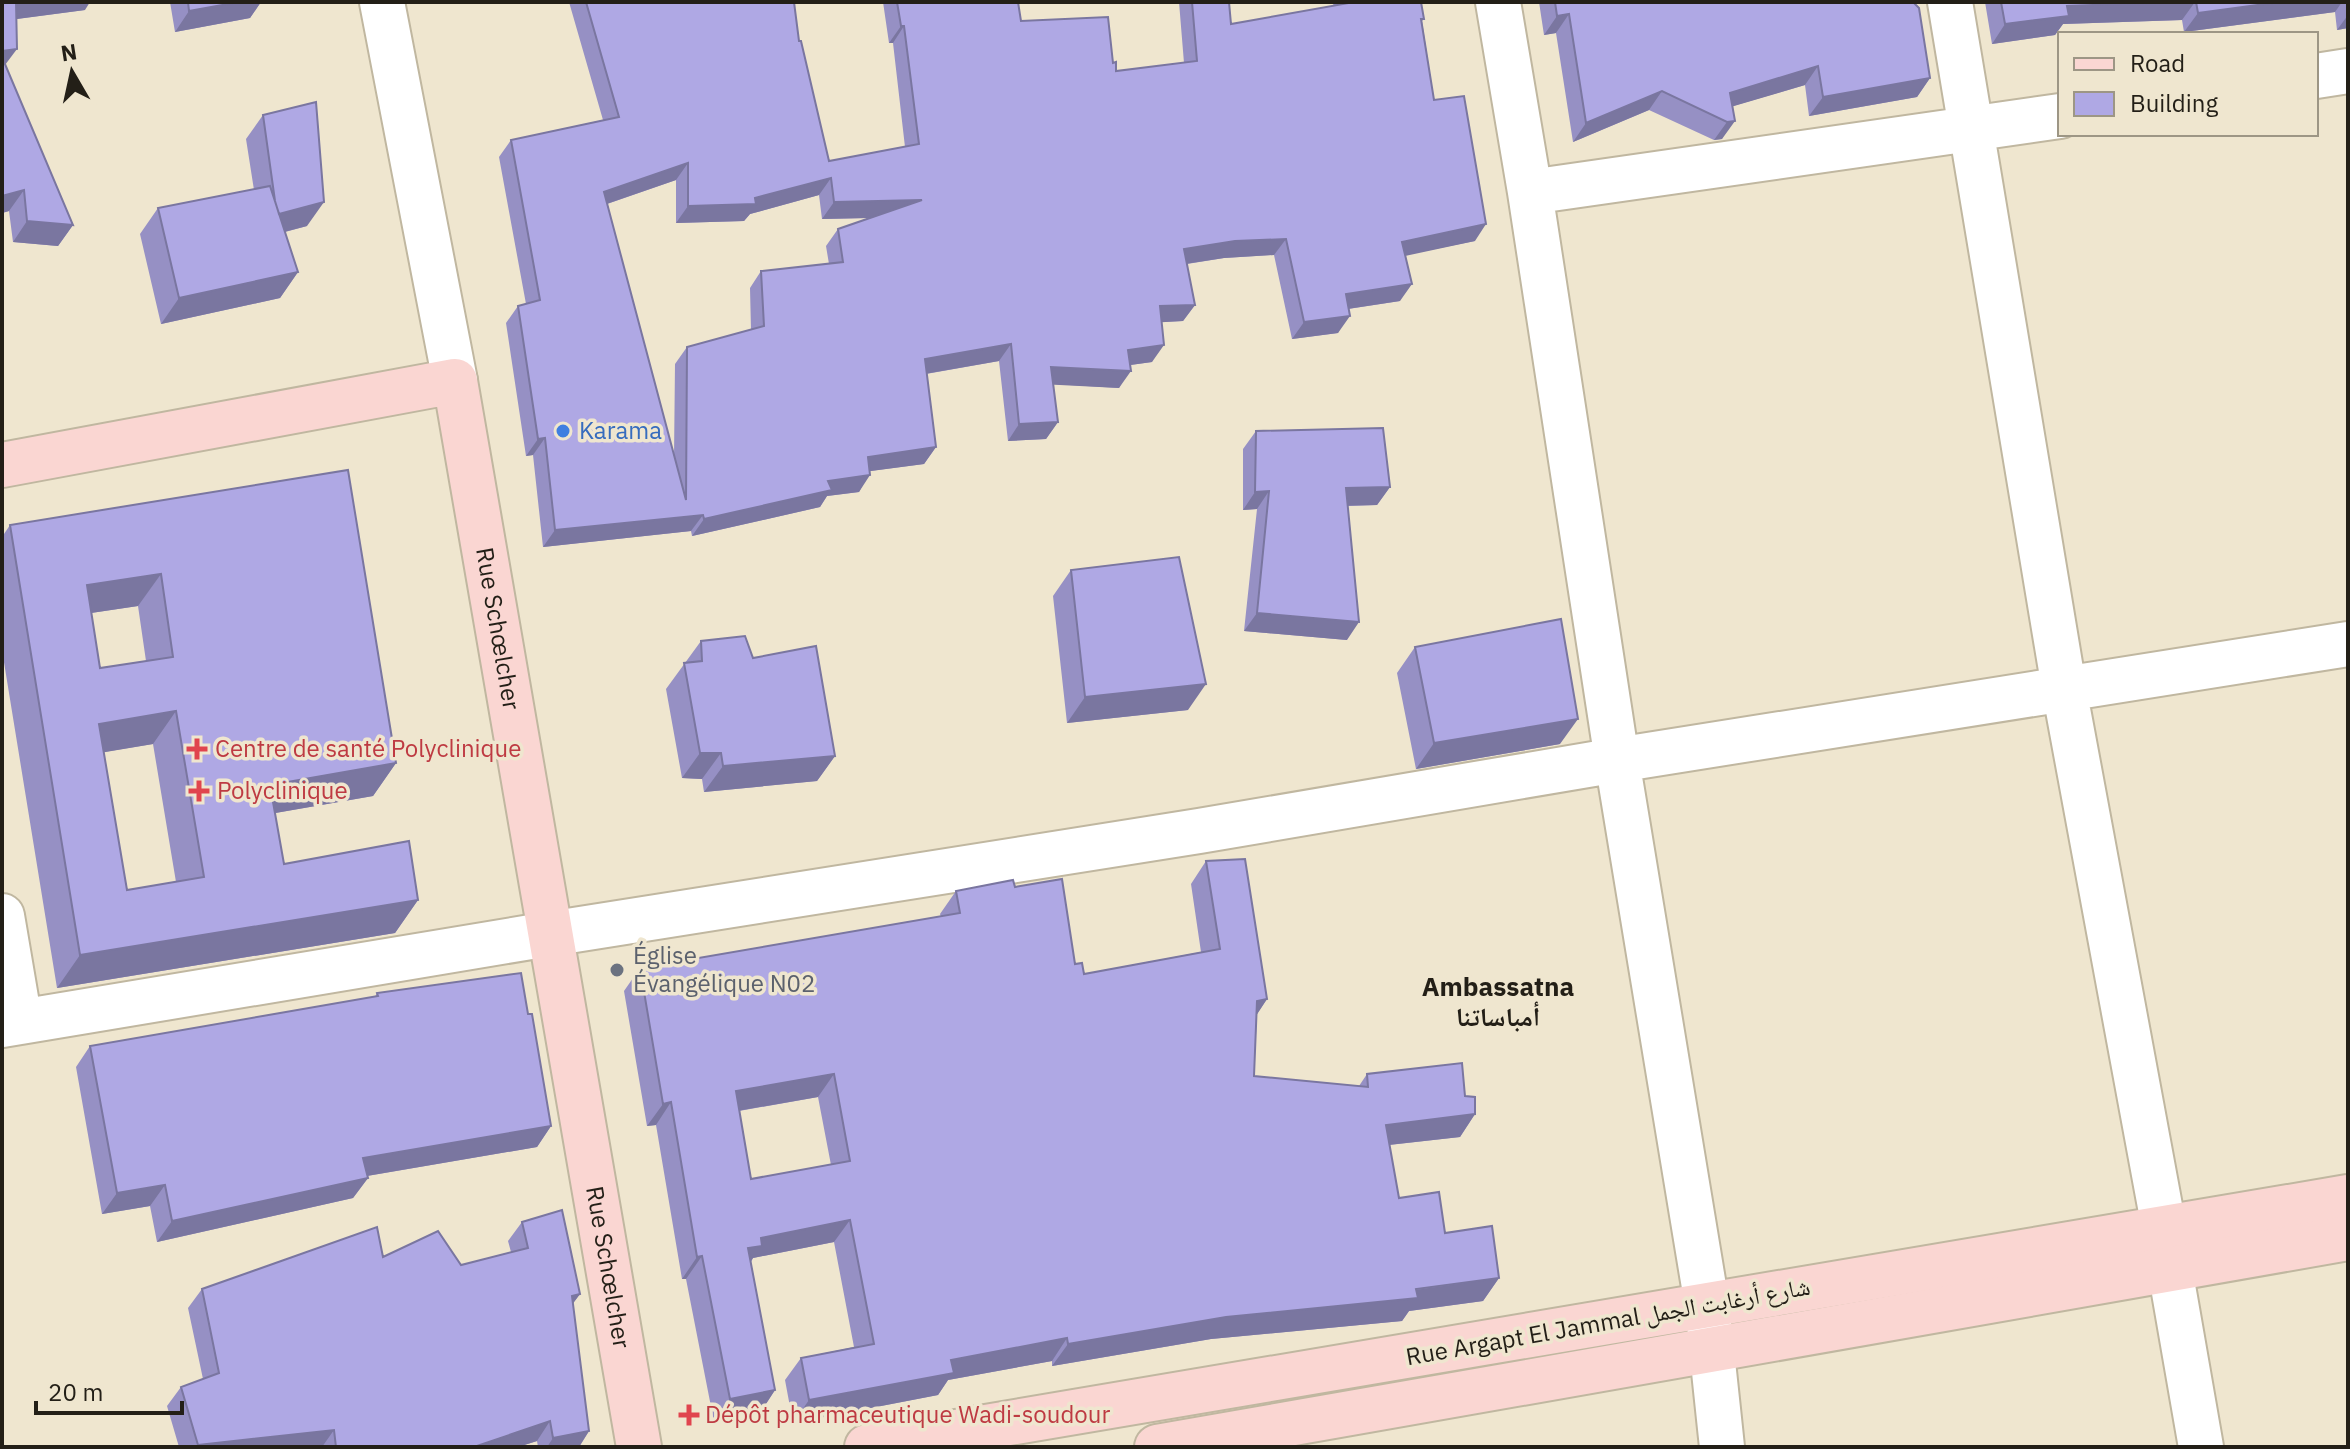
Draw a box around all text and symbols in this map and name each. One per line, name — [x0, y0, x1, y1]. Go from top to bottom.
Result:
north arrow — [32, 32, 112, 112]
legend — [2058, 32, 2318, 136]
text: N — [59, 36, 79, 67]
text: Road — [2130, 47, 2185, 79]
text: Building — [2130, 87, 2218, 119]
place label: Karama — [579, 414, 662, 446]
marker: Karama — [554, 422, 572, 440]
street label: Rue Schœlcher — [469, 545, 528, 712]
place label: Centre de santé Polyclinique — [215, 732, 521, 764]
marker: Centre de santé Polyclinique — [186, 738, 208, 760]
place label: Polyclinique — [217, 774, 348, 806]
marker: Polyclinique — [188, 780, 210, 802]
place label: Église Évangélique N02 — [633, 939, 815, 999]
marker: Église Évangélique N02 — [608, 961, 626, 979]
district label: Ambassatna أمباساتنا — [1422, 969, 1574, 1033]
street label: Rue Schœlcher — [579, 1183, 639, 1351]
street label: Rue Argapt El Jammal شارع أرغابت الجمل — [1403, 1270, 1813, 1372]
scale bar — [36, 1365, 182, 1415]
text: 20 m — [48, 1376, 103, 1408]
place label: Dépôt pharmaceutique Wadi-soudour — [705, 1398, 1110, 1430]
marker: Dépôt pharmaceutique Wadi-soudour — [680, 1406, 698, 1424]

